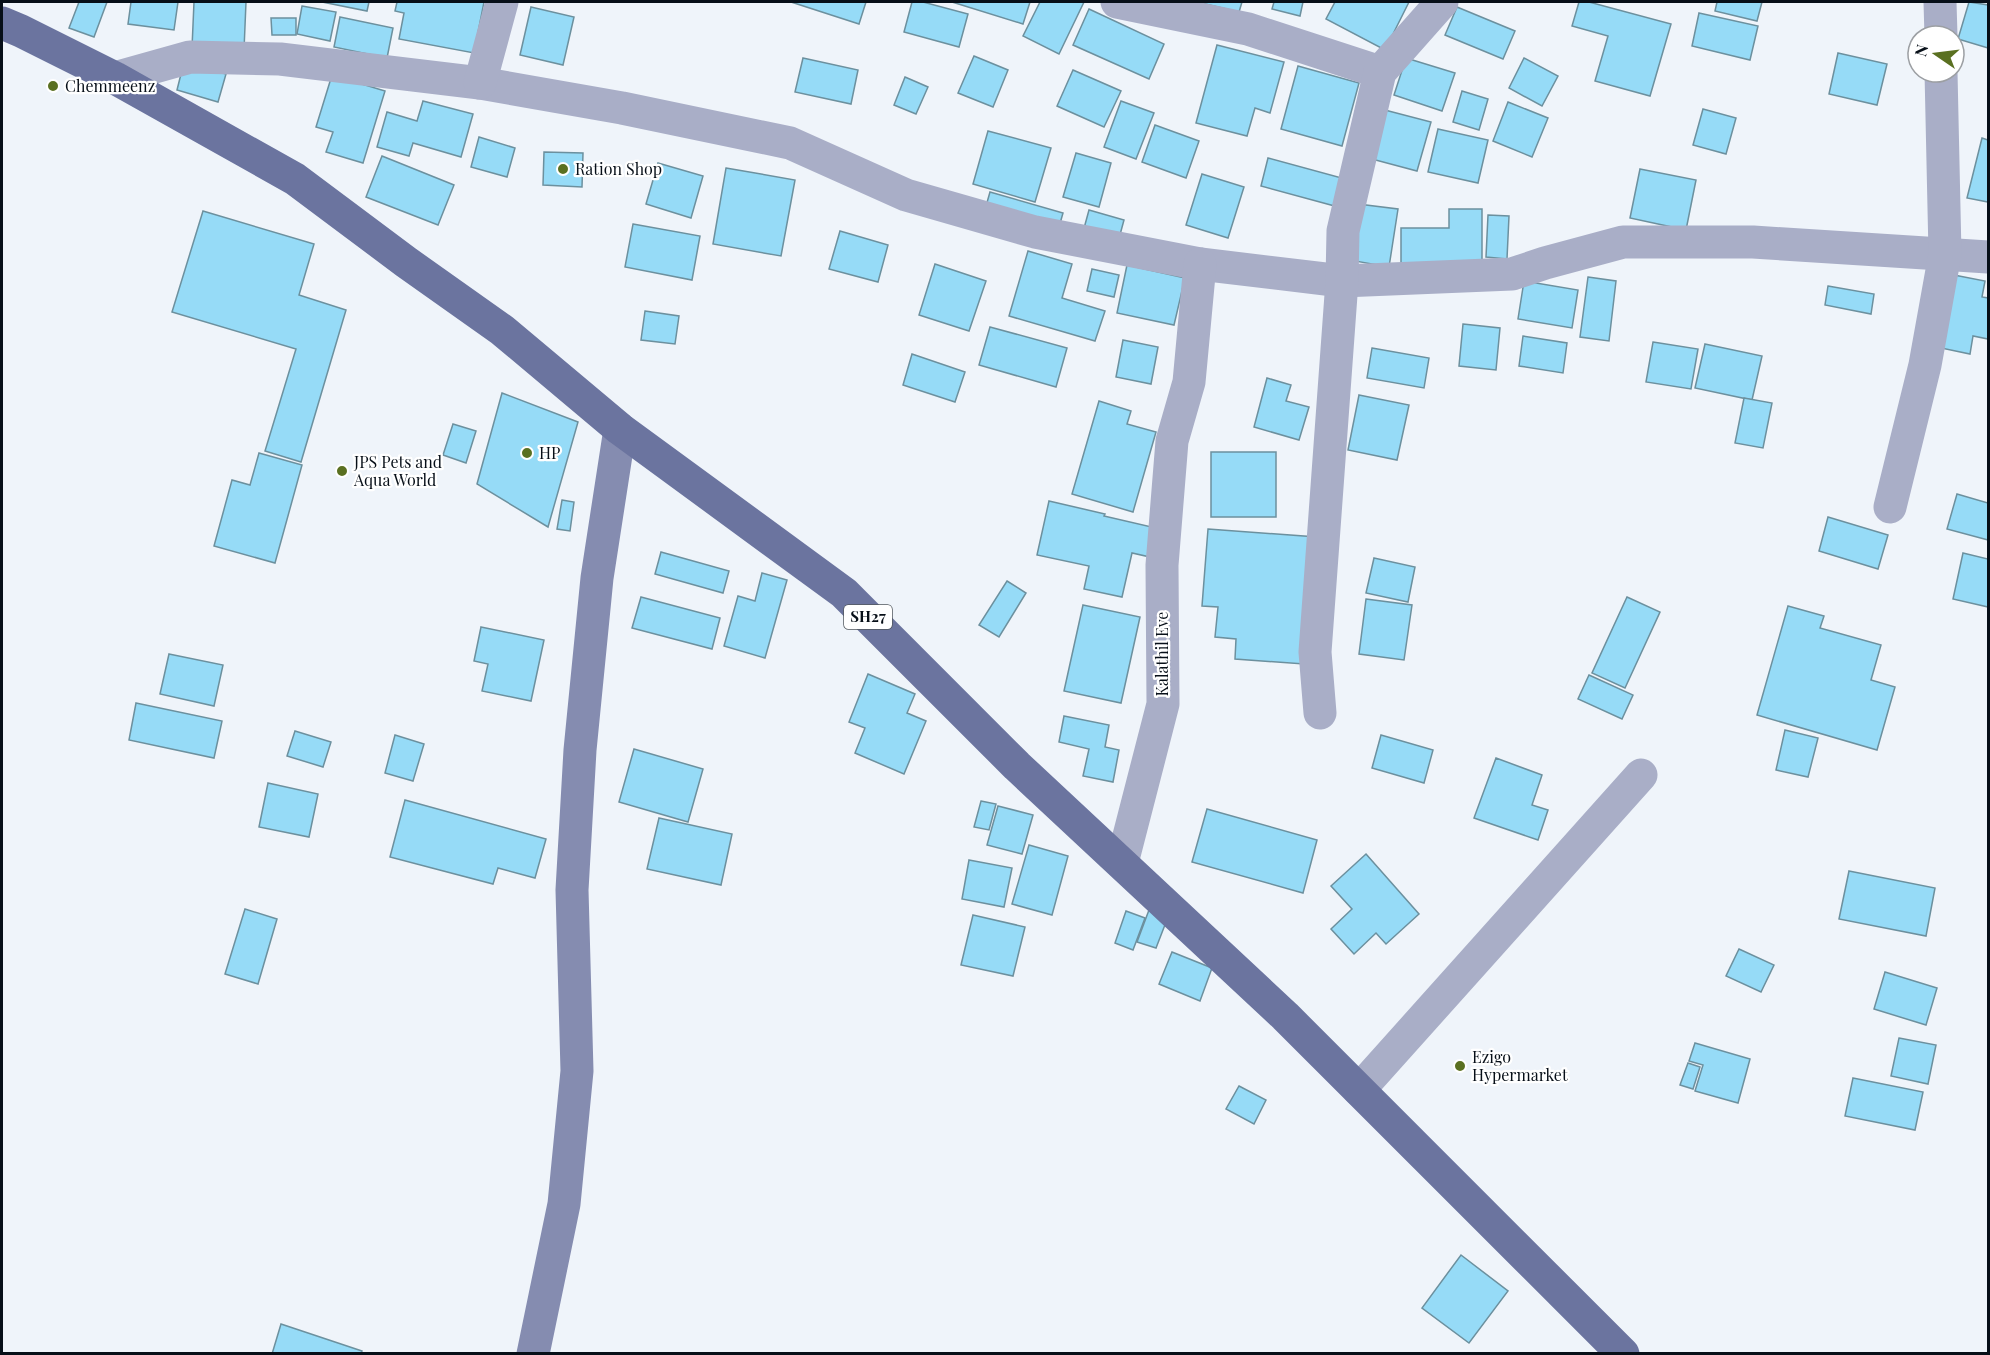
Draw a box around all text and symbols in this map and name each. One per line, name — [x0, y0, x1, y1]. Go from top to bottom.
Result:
north arrow — [1906, 24, 1966, 84]
text: N — [1909, 42, 1933, 58]
place label: Chemmeenz — [65, 75, 156, 96]
marker: Chemmeenz — [46, 79, 60, 93]
place label: Ration Shop — [575, 158, 662, 179]
marker: Ration Shop — [556, 162, 570, 176]
place label: HP — [539, 442, 560, 463]
marker: HP — [520, 446, 534, 460]
place label: JPS Pets and Aqua World — [353, 451, 442, 490]
marker: JPS Pets and Aqua World — [335, 464, 349, 478]
road number: SH27 — [844, 605, 892, 629]
street label: Kalathil Eve — [1151, 612, 1172, 696]
place label: Ezigo Hypermarket — [1472, 1046, 1568, 1085]
marker: Ezigo Hypermarket — [1453, 1059, 1467, 1073]

